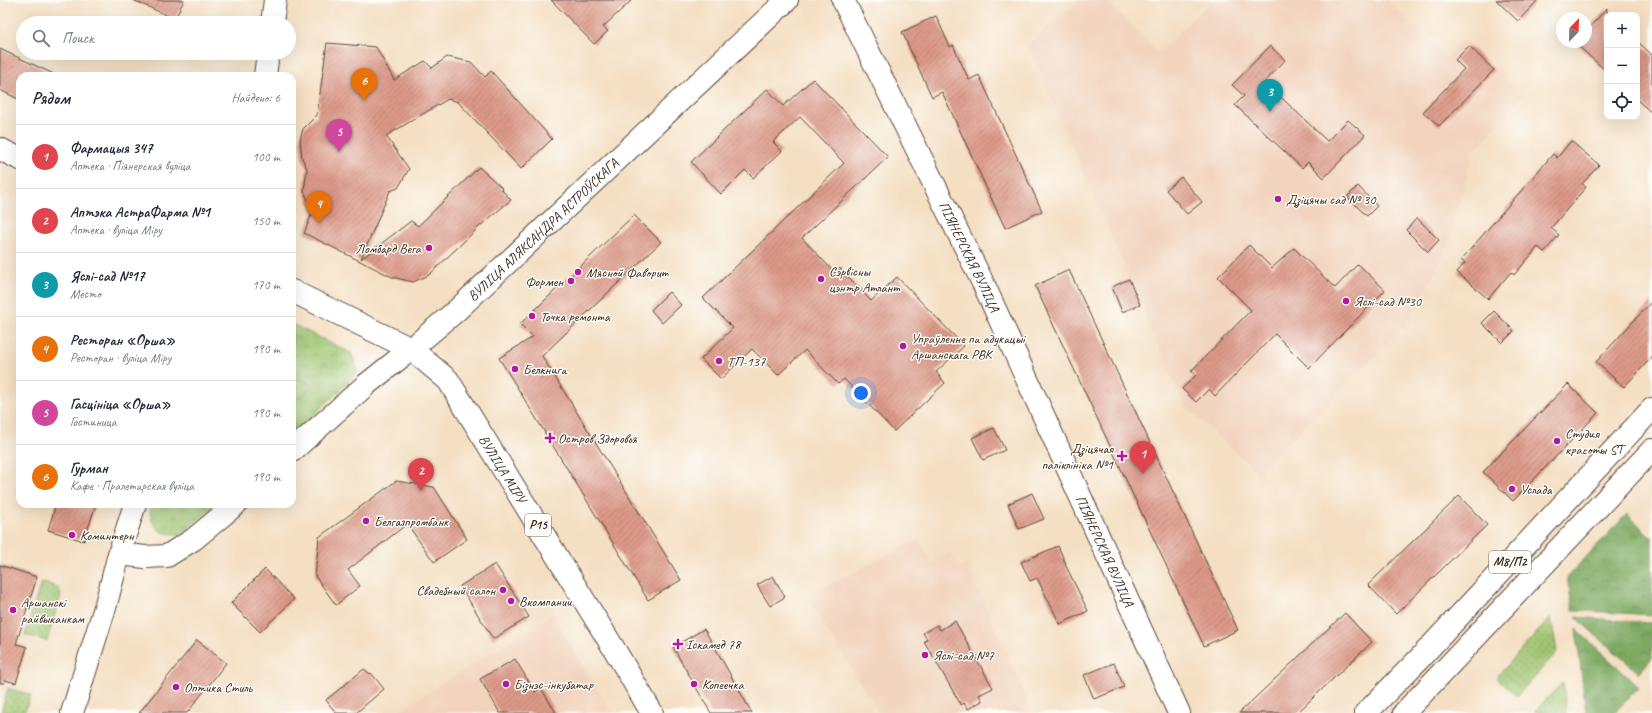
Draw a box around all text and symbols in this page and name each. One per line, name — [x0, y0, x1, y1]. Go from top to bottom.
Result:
north arrow — [1556, 12, 1592, 48]
map controls — [1604, 12, 1640, 120]
button: + — [1604, 12, 1640, 48]
search box — [16, 16, 296, 60]
icon: search — [30, 27, 52, 49]
text: Поиск — [62, 29, 94, 48]
button: − — [1604, 48, 1640, 84]
pin: 6 — [351, 68, 377, 101]
pin: 3 — [1257, 79, 1283, 112]
button: locate — [1604, 84, 1640, 120]
text: Рядом — [32, 88, 70, 109]
text: Найдено: 6 — [232, 90, 280, 106]
pin: 5 — [326, 119, 352, 152]
text: Фармацыя 347 — [70, 139, 152, 158]
text: 1 — [42, 149, 48, 165]
text: 100 m — [252, 149, 280, 165]
street label: ВУЛІЦА АЛЯКСАНДРА АСТРОЎСКАГА — [464, 154, 622, 304]
text: Аптека · Піянерская вуліца — [70, 158, 191, 174]
pin: 4 — [306, 191, 332, 224]
place label: Дзіцячы сад № 30 — [1286, 191, 1377, 208]
marker: Дзіцячы сад № 30 — [1273, 194, 1283, 204]
street label: ПІЯНЕРСКАЯ ВУЛІЦА — [935, 199, 1004, 315]
text: Аптэка АстраФарма №1 — [70, 203, 210, 222]
text: 2 — [42, 213, 48, 229]
text: 150 m — [252, 213, 280, 229]
text: Аптека · вуліца Міру — [70, 222, 162, 238]
place label: Ломбард Вега — [356, 240, 422, 257]
marker: Ломбард Вега — [424, 243, 434, 253]
place label: Сэрвісны цэнтр Атлант — [829, 263, 900, 296]
place label: Мясной Фаворит — [586, 264, 670, 281]
text: Яслі-сад №17 — [70, 267, 144, 286]
marker: Мясной Фаворит — [573, 267, 583, 277]
place label: Формен — [525, 273, 564, 290]
marker: Сэрвісны цэнтр Атлант — [816, 274, 826, 284]
marker: Формен — [566, 276, 576, 286]
text: 3 — [42, 277, 48, 293]
text: 170 m — [252, 277, 280, 293]
text: Место — [70, 286, 101, 302]
place label: Яслі-сад №30 — [1354, 293, 1423, 310]
marker: Яслі-сад №30 — [1341, 296, 1351, 306]
place label: Точка ремонта — [540, 308, 611, 325]
marker: Точка ремонта — [527, 311, 537, 321]
place label: Упраўленне па адукацыі Аршанскага РВК — [911, 330, 1027, 363]
text: Ресторан «Орша» — [70, 331, 175, 350]
text: 4 — [42, 341, 48, 357]
text: 190 m — [252, 341, 280, 357]
marker: Упраўленне па адукацыі Аршанскага РВК — [898, 341, 908, 351]
text: Ресторан · вуліца Міру — [70, 350, 171, 366]
place label: ТП-137 — [727, 353, 766, 370]
marker: ТП-137 — [714, 356, 724, 366]
place label: Белкнига — [523, 361, 568, 378]
marker: Белкнига — [510, 364, 520, 374]
your location — [851, 383, 871, 403]
text: Гасцініца «Орша» — [70, 395, 171, 414]
text: 5 — [42, 405, 48, 421]
text: 190 m — [252, 405, 280, 421]
text: Гостиница — [70, 414, 116, 430]
place label: Студия красоты ST — [1565, 425, 1627, 458]
place label: Остров Здоровья — [558, 430, 638, 447]
street label: ВУЛІЦА МІРУ — [475, 432, 532, 508]
marker: Остров Здоровья — [545, 433, 555, 443]
marker: Студия красоты ST — [1552, 436, 1562, 446]
place label: Дзіцячая паліклініка №1 — [1041, 440, 1114, 473]
pin: 1 — [1130, 441, 1156, 474]
marker: Дзіцячая паліклініка №1 — [1116, 450, 1128, 462]
pin: 2 — [408, 458, 434, 491]
text: Гурман — [70, 459, 108, 478]
text: 6 — [42, 469, 48, 485]
text: 190 m — [252, 469, 280, 485]
text: Кафе · Пралетарская вуліца — [70, 478, 194, 494]
place label: Услада — [1520, 481, 1553, 498]
marker: Услада — [1507, 484, 1517, 494]
street label: ПІЯНЕРСКАЯ ВУЛІЦА — [1072, 492, 1138, 610]
place label: Белгазпромбанк — [374, 513, 449, 530]
road number: Р15 — [525, 514, 551, 536]
marker: Белгазпромбанк — [361, 516, 371, 526]
place label: Коминтерн — [80, 527, 135, 544]
marker: Коминтерн — [67, 530, 77, 540]
road number: М8/П2 — [1489, 551, 1531, 573]
place label: Свадебный салон — [416, 582, 496, 599]
marker: Свадебный салон — [498, 585, 508, 595]
place label: Вкомпании — [519, 593, 572, 610]
place label: Аршанскі райвыканкам — [21, 594, 85, 627]
marker: Вкомпании — [506, 596, 516, 606]
marker: Аршанскі райвыканкам — [8, 605, 18, 615]
place label: Іскамед 78 — [686, 636, 742, 653]
marker: Іскамед 78 — [673, 639, 683, 649]
place label: Яслі-сад №7 — [933, 647, 994, 664]
marker: Яслі-сад №7 — [920, 650, 930, 660]
place label: Бізнэс-інкубатар — [514, 676, 594, 693]
place label: Копеечка — [702, 676, 745, 693]
place label: Оптика Стиль — [184, 679, 254, 696]
marker: Бізнэс-інкубатар — [501, 679, 511, 689]
marker: Копеечка — [689, 679, 699, 689]
marker: Оптика Стиль — [171, 682, 181, 692]

